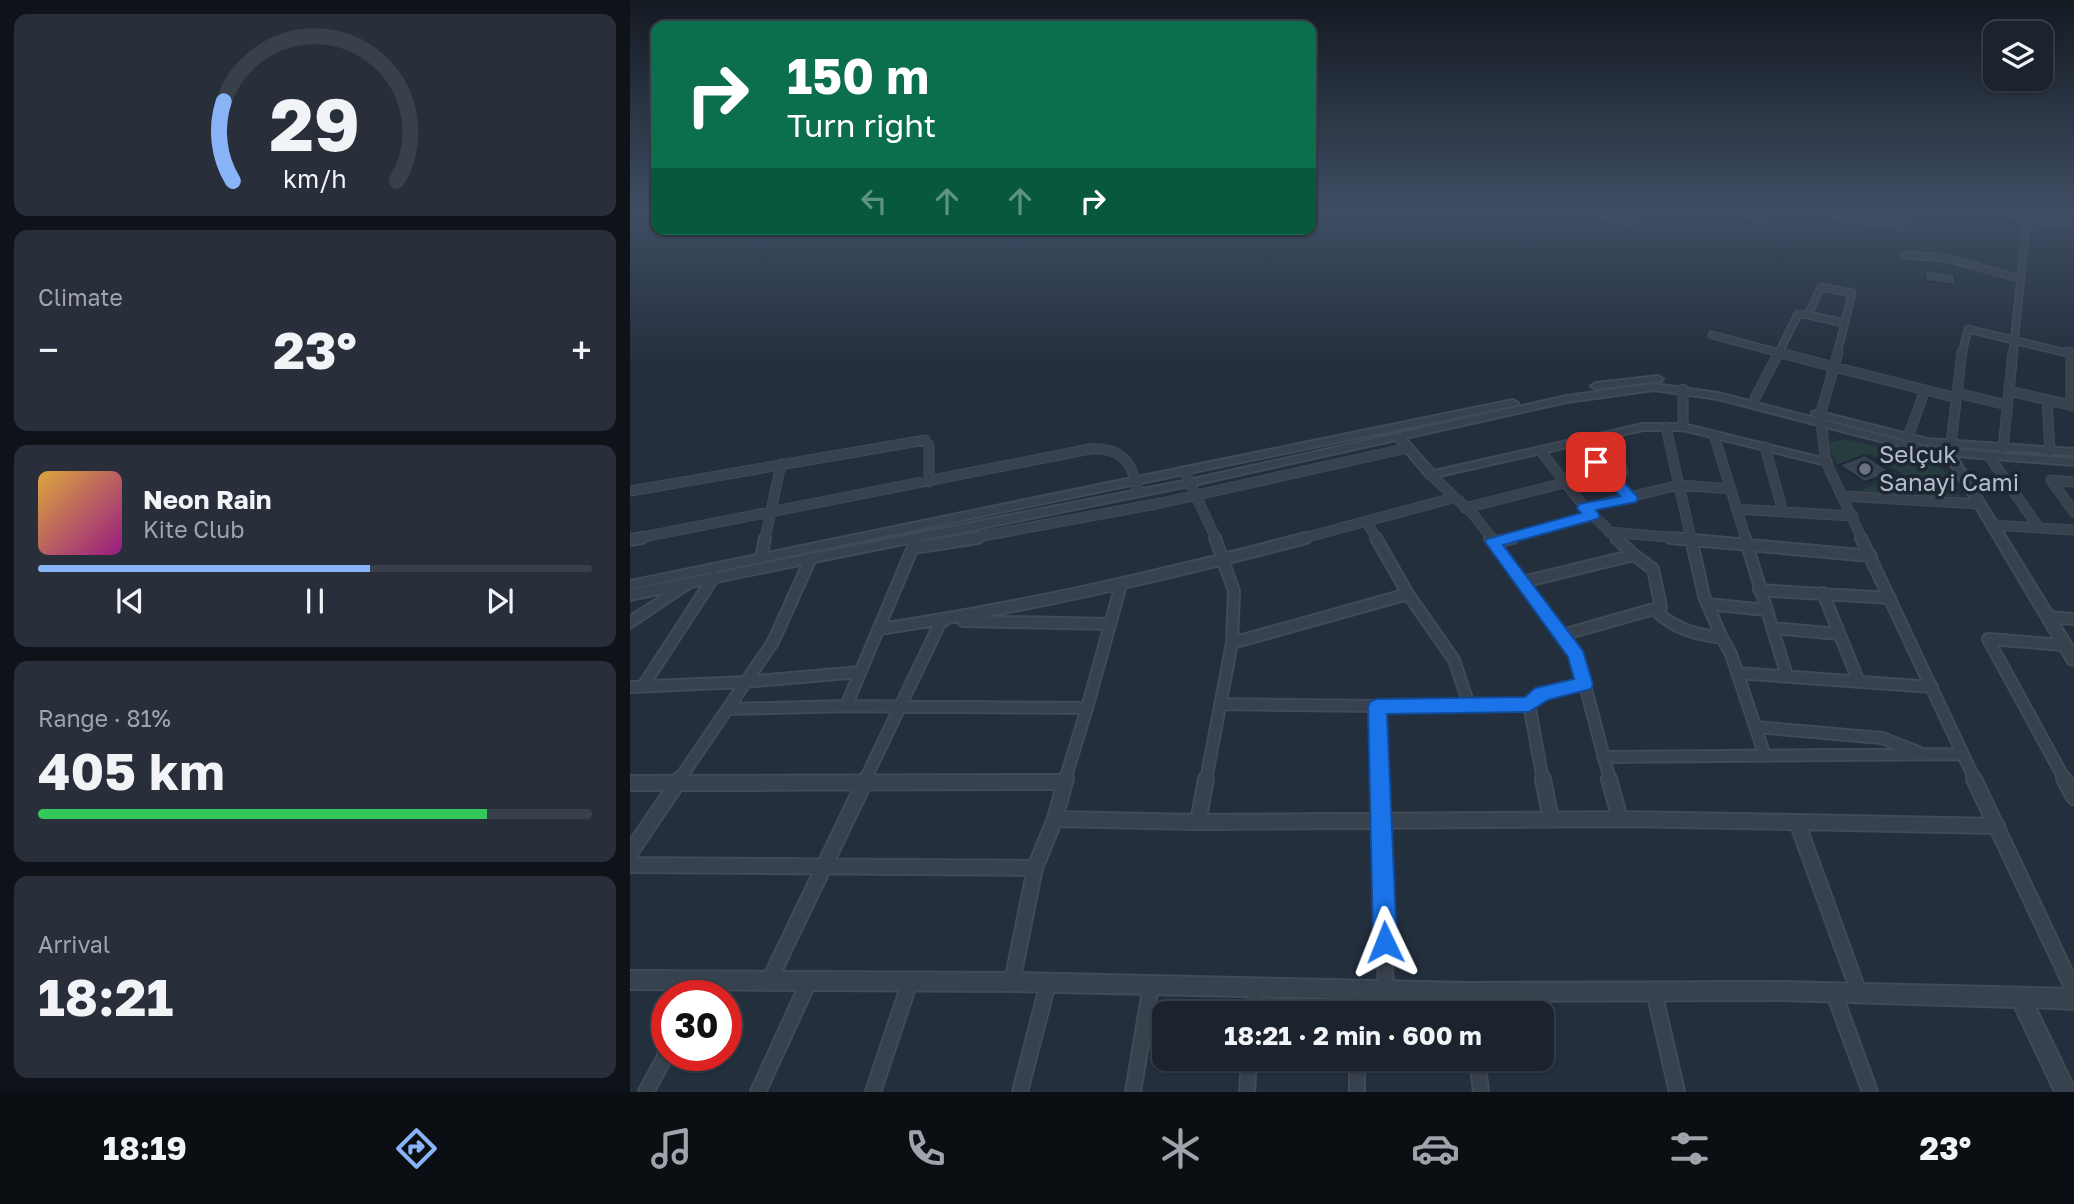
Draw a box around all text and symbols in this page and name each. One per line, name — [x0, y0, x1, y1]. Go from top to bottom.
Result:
map controls — [1983, 21, 2053, 91]
button: layers — [1983, 21, 2053, 91]
text: 150 m — [787, 46, 929, 105]
icon: right — [672, 49, 763, 140]
text: 29 — [270, 80, 360, 167]
text: Turn right — [787, 106, 936, 144]
text: km/h — [283, 163, 347, 194]
icon: left — [855, 182, 893, 220]
icon: ahead — [928, 182, 966, 220]
icon: ahead — [1001, 182, 1039, 220]
icon: right — [1074, 182, 1112, 220]
text: Climate — [38, 283, 123, 311]
text: 23° — [273, 318, 357, 380]
text: − — [38, 327, 59, 372]
text: + — [571, 327, 592, 372]
pin — [1566, 432, 1626, 492]
place label: Selçuk Sanayi Cami — [1879, 439, 2019, 496]
icon: arrive — [1577, 443, 1615, 481]
marker: Selçuk Sanayi Cami — [1857, 461, 1873, 477]
text: Neon Rain — [143, 484, 272, 515]
text: Kite Club — [143, 515, 244, 543]
icon: previous — [111, 582, 149, 620]
icon: pause — [296, 582, 334, 620]
icon: next — [481, 582, 519, 620]
text: Range · 81% — [38, 704, 171, 732]
text: 405 km — [38, 739, 225, 801]
position arrow — [1348, 905, 1422, 979]
text: Arrival — [38, 930, 110, 958]
text: 18:21 — [38, 965, 173, 1027]
speed limit sign: 30 — [651, 980, 742, 1071]
text: 18:21 · 2 min · 600 m — [1224, 1020, 1482, 1051]
icon: directions — [392, 1124, 441, 1173]
icon: music — [647, 1124, 696, 1173]
icon: phone — [901, 1124, 950, 1173]
icon: climate — [1156, 1124, 1205, 1173]
icon: car — [1411, 1124, 1460, 1173]
icon: filters — [1665, 1124, 1714, 1173]
text: 18:19 — [103, 1129, 187, 1167]
text: 23° — [1920, 1129, 1971, 1167]

